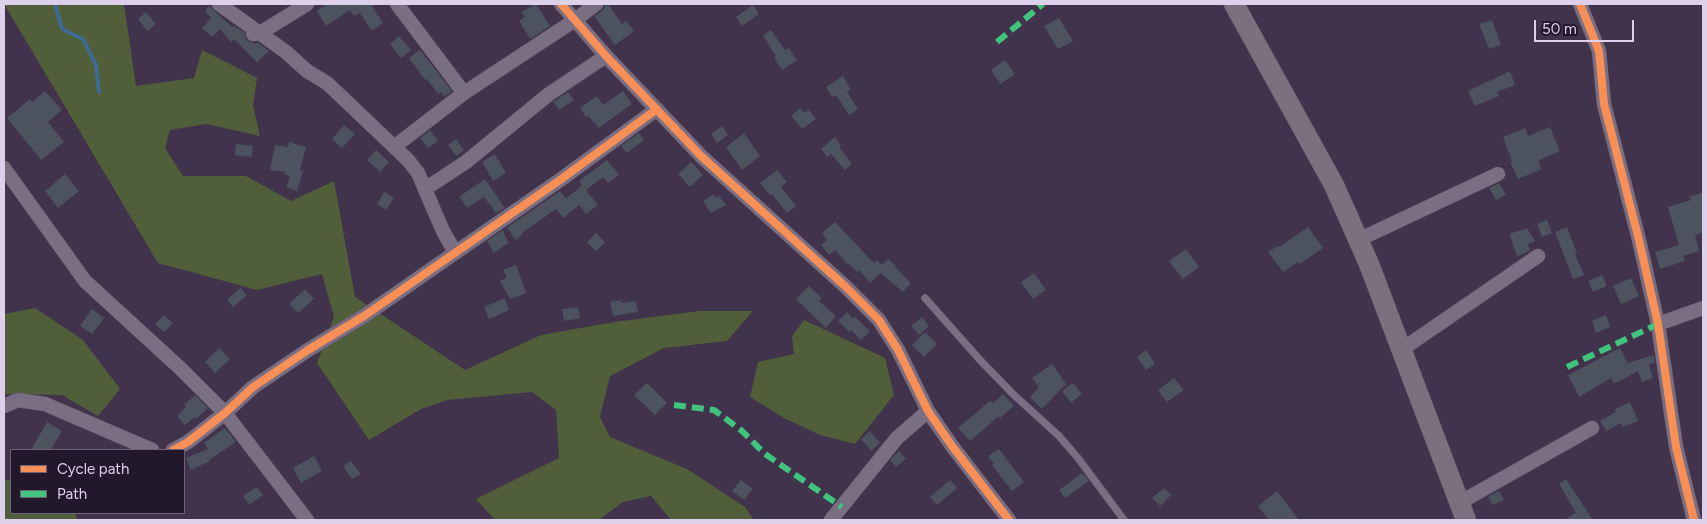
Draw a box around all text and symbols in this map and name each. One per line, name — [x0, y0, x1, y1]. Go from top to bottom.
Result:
scale bar — [1537, 10, 1637, 42]
text: 50 m — [1542, 20, 1577, 38]
legend — [10, 449, 185, 514]
text: Cycle path — [57, 460, 129, 478]
text: Path — [57, 485, 87, 503]

